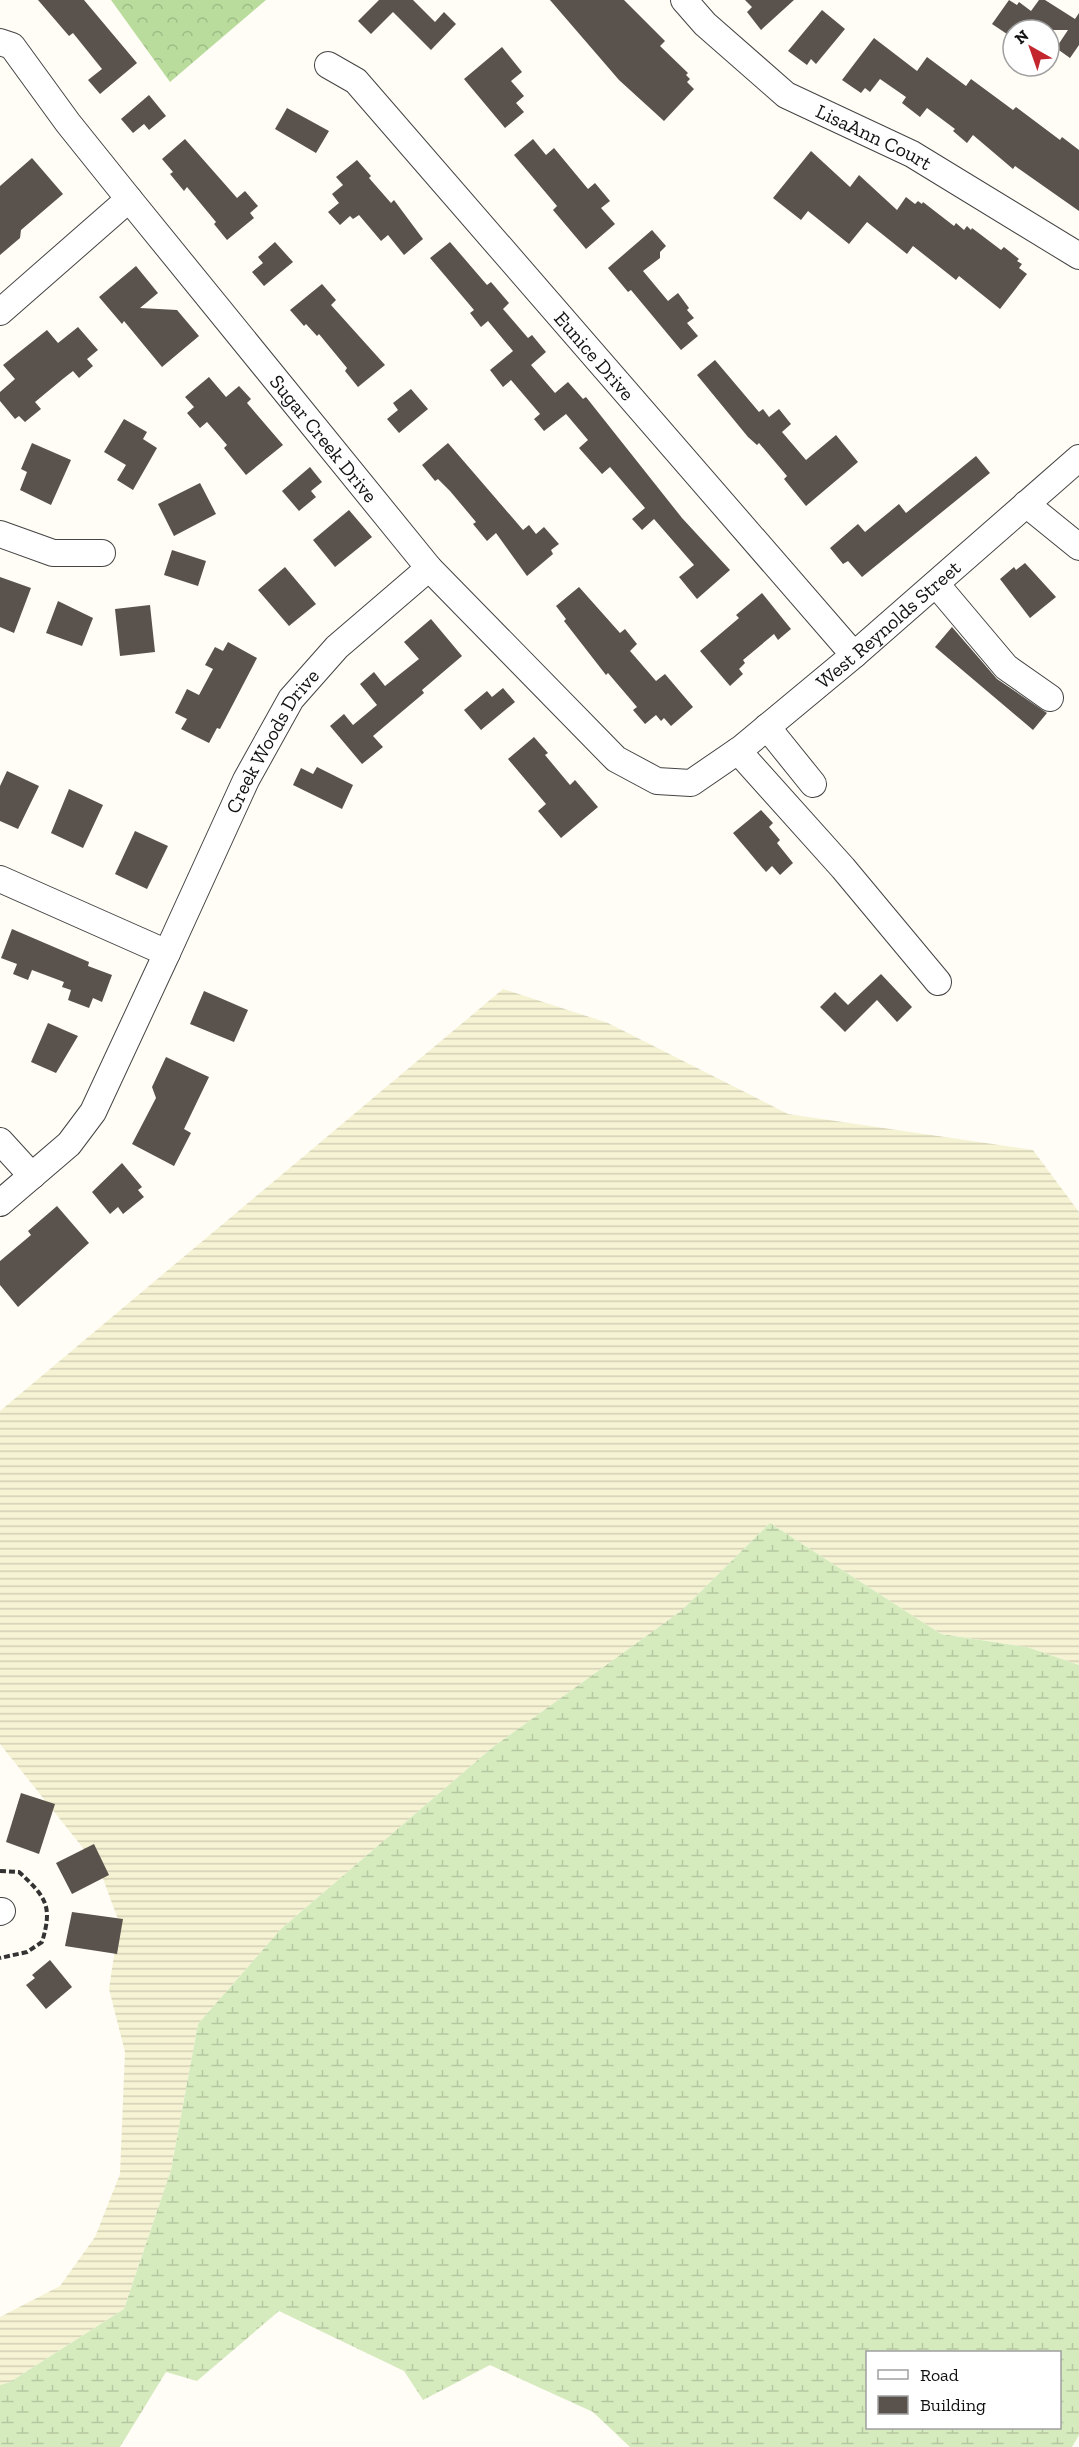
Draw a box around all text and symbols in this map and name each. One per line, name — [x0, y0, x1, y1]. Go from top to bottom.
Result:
north arrow — [1001, 18, 1061, 78]
text: N — [1011, 26, 1032, 48]
street label: LisaAnn Court — [812, 99, 937, 176]
street label: Eunice Drive — [549, 306, 640, 405]
street label: Sugar Creek Drive — [265, 370, 383, 507]
street label: West Reynolds Street — [811, 555, 966, 694]
street label: Creek Woods Drive — [220, 664, 324, 817]
legend — [866, 2351, 1061, 2429]
text: Road — [920, 2364, 959, 2386]
text: Building — [920, 2394, 986, 2416]

